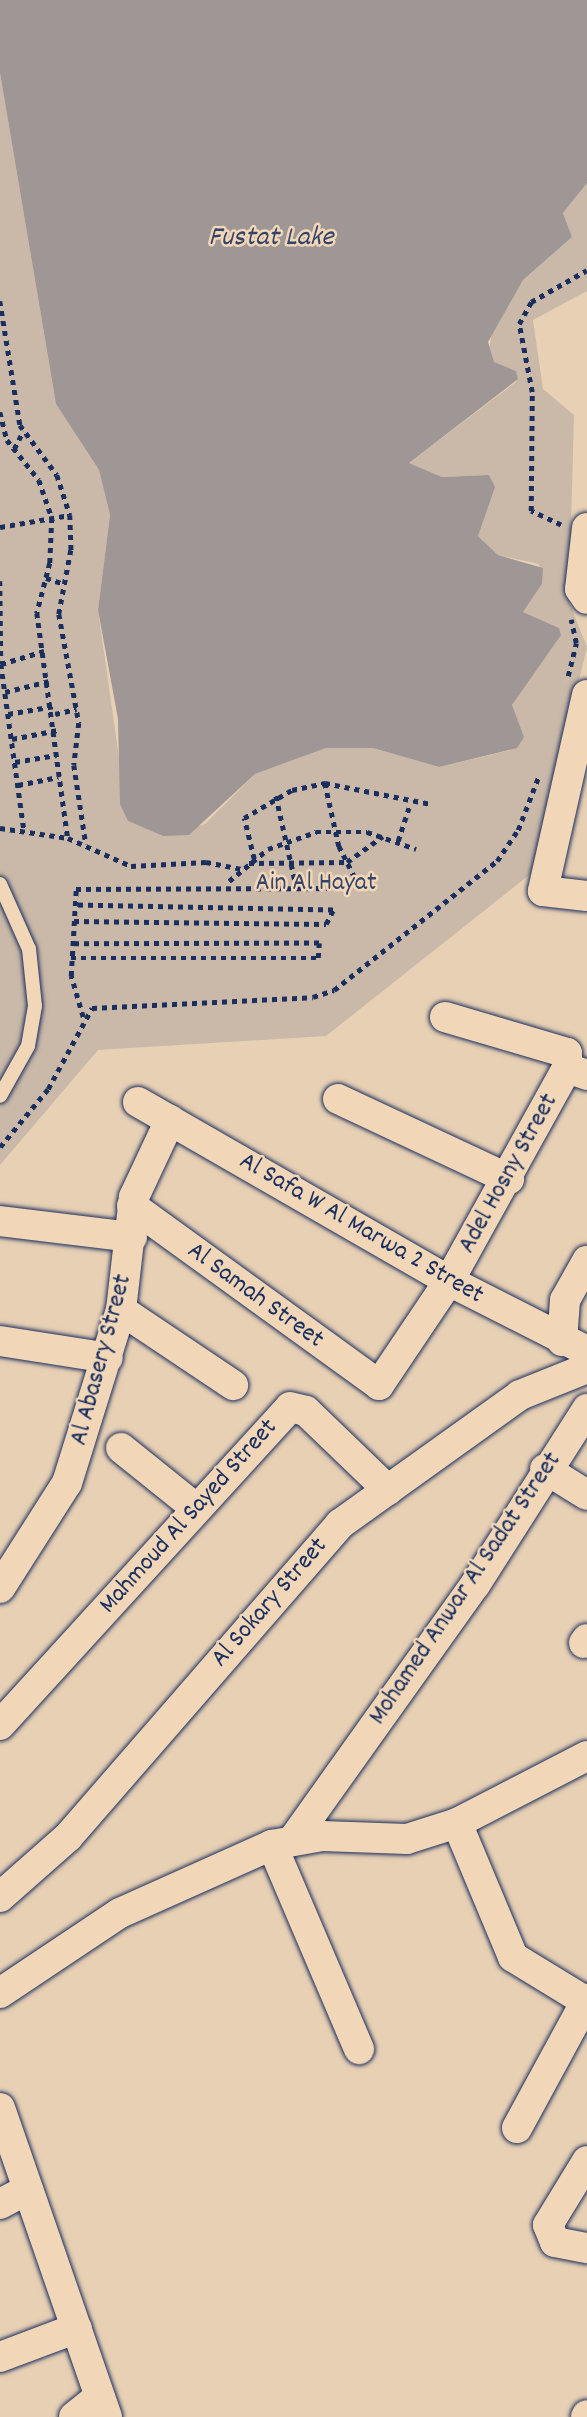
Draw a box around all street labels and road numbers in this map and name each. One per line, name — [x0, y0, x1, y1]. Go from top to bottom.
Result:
street label: Adel Hosny Street — [452, 1089, 566, 1259]
street label: Al Safa W Al Marwa 2 Street — [233, 1146, 489, 1312]
street label: Al Samah Street — [181, 1236, 329, 1356]
street label: Al Abasery Street — [64, 1271, 140, 1449]
street label: Mahmoud Al Sayed Street — [93, 1413, 285, 1621]
street label: Mohamed Anwar Al Sadat Street — [363, 1447, 569, 1731]
street label: Al Sokary Street — [205, 1532, 335, 1674]

